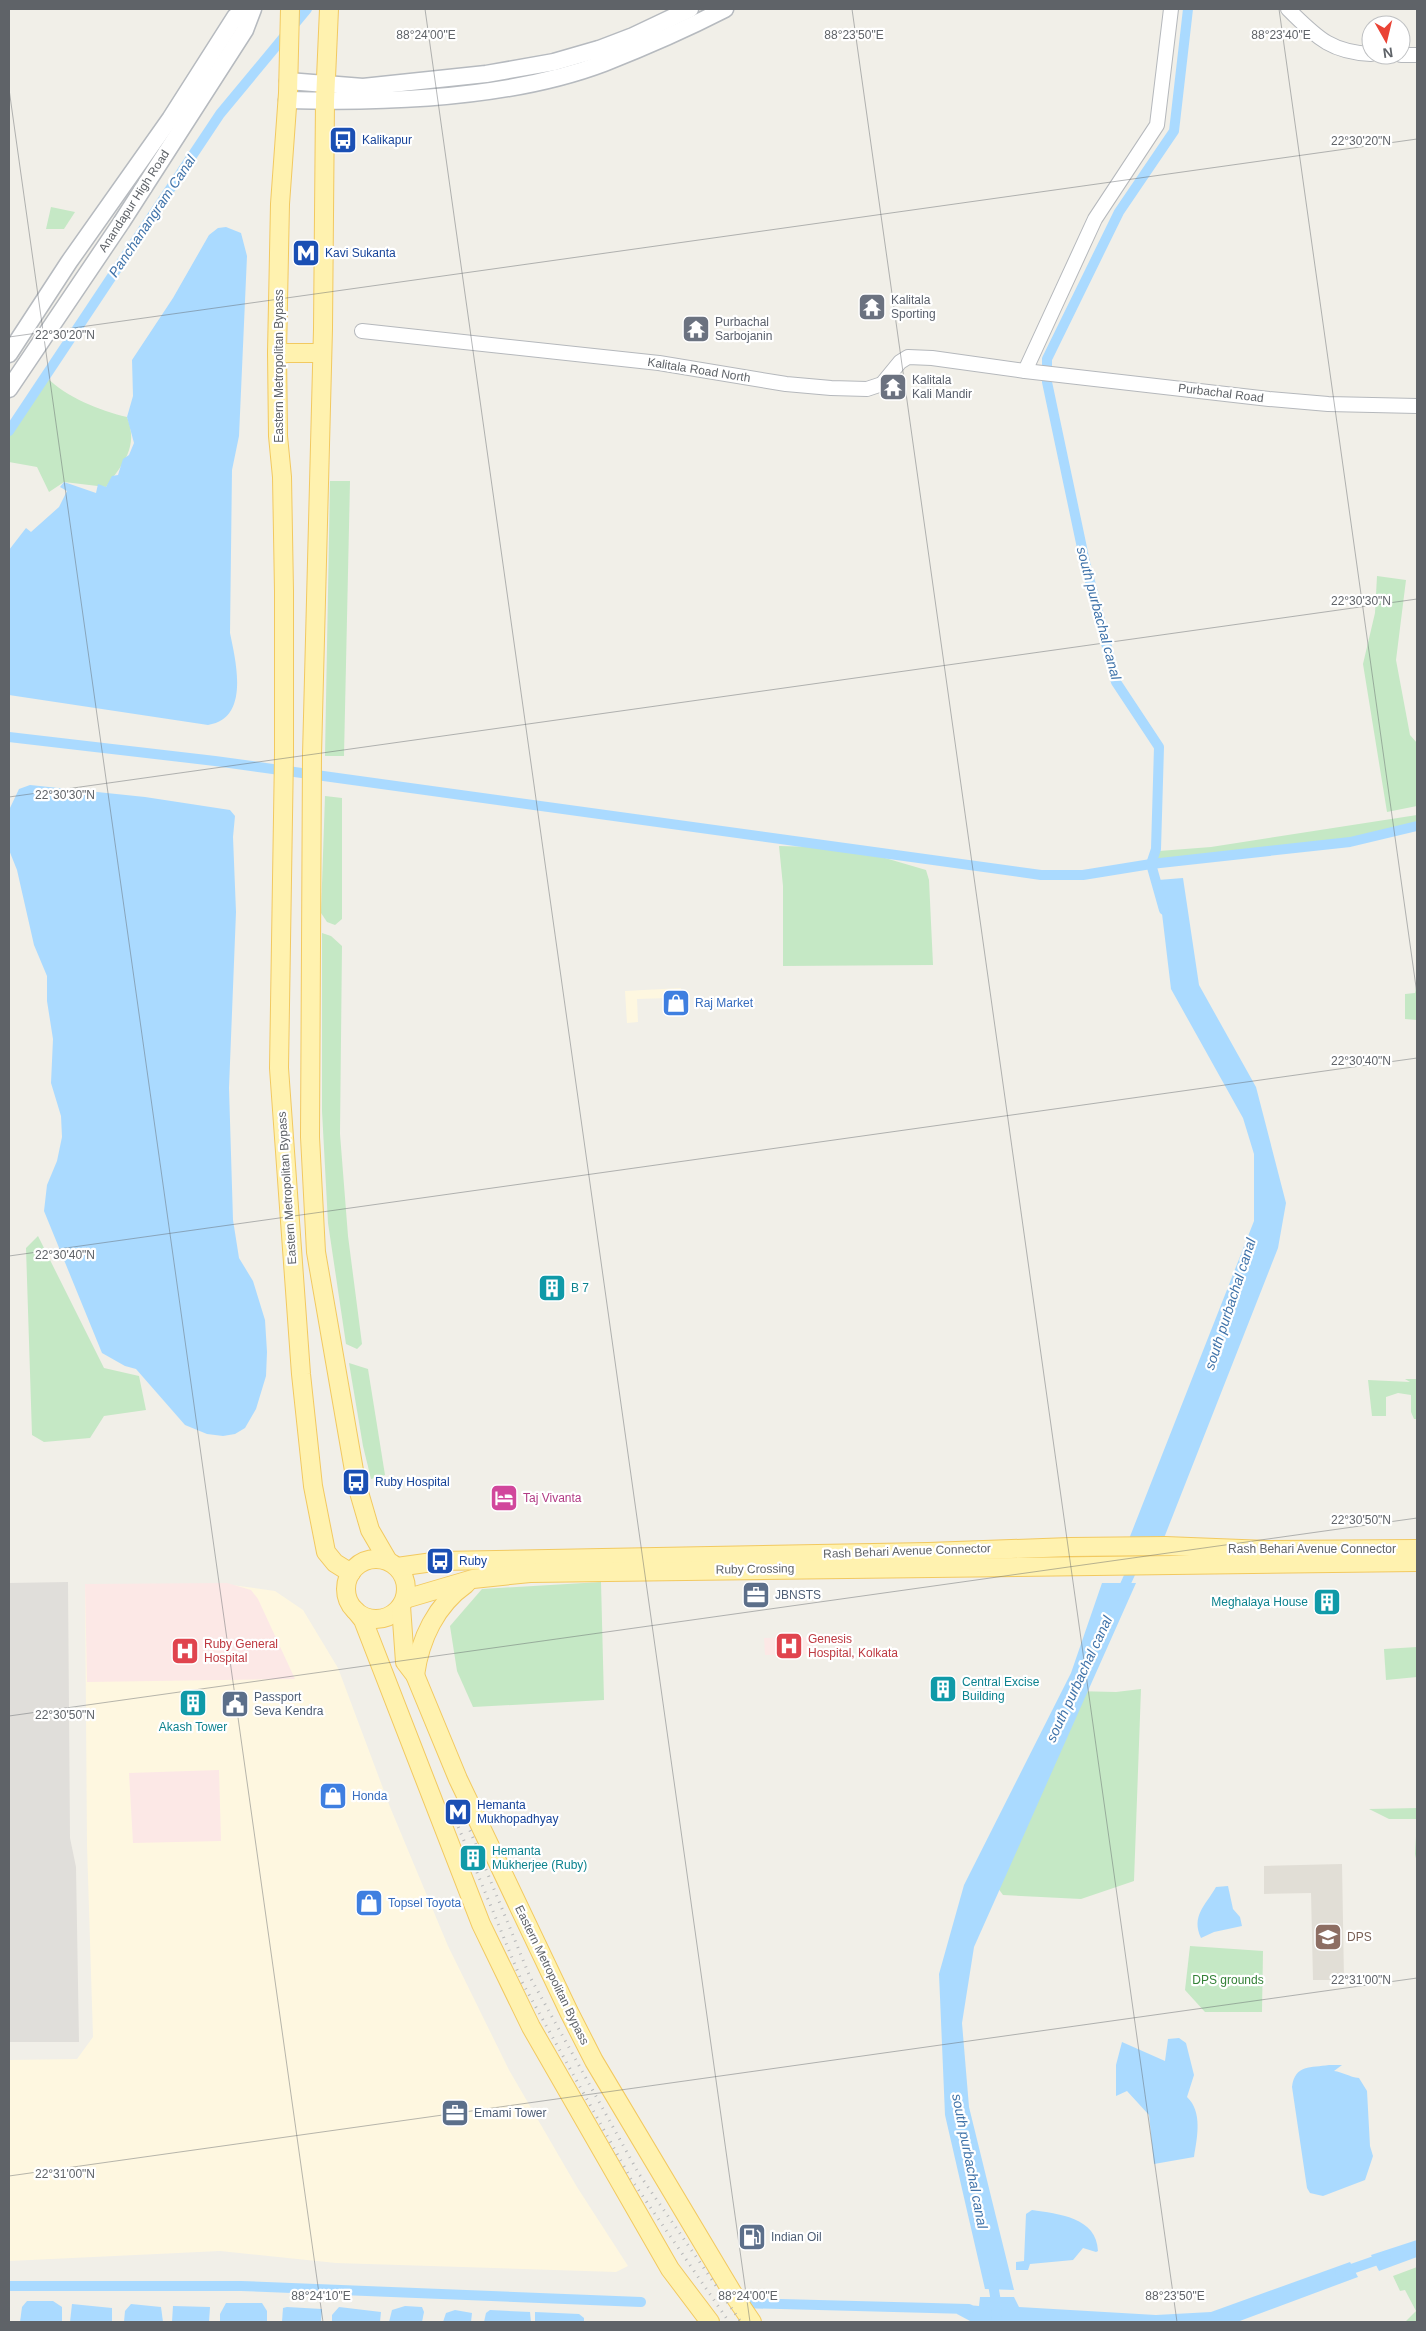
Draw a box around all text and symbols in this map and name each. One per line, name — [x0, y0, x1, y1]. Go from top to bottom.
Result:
north arrow — [1361, 15, 1411, 65]
text: 88°24'00"E — [396, 28, 456, 42]
text: 88°23'50"E — [824, 28, 884, 42]
text: 88°23'40"E — [1251, 28, 1311, 42]
text: N — [1382, 44, 1394, 62]
bus stop icon: Kalikapur — [328, 125, 358, 155]
place label: Kalikapur — [362, 133, 412, 147]
text: 22°30'20"N — [1331, 134, 1391, 148]
street label: Anandapur High Road — [96, 147, 172, 255]
water label: Panchanangram Canal — [105, 151, 199, 280]
metro station icon: Kavi Sukanta — [291, 238, 321, 268]
place label: Kavi Sukanta — [325, 246, 396, 260]
street label: Eastern Metropolitan Bypass — [272, 289, 286, 443]
temple icon: Kalitala Sporting — [857, 292, 887, 322]
place label: Kalitala Sporting — [891, 293, 936, 321]
temple icon: Purbachal Sarbojanin — [681, 314, 711, 344]
place label: Purbachal Sarbojanin — [715, 315, 772, 343]
text: 22°30'20"N — [35, 328, 95, 342]
street label: Kalitala Road North — [647, 355, 751, 385]
temple icon: Kalitala Kali Mandir — [878, 372, 908, 402]
place label: Kalitala Kali Mandir — [912, 373, 972, 401]
street label: Purbachal Road — [1177, 381, 1265, 405]
water label: south purbachal canal — [1074, 545, 1125, 682]
text: 22°30'30"N — [1331, 594, 1391, 608]
text: 22°30'30"N — [35, 788, 95, 802]
shop icon: Raj Market — [661, 988, 691, 1018]
place label: Raj Market — [695, 996, 754, 1010]
text: 22°30'40"N — [1331, 1054, 1391, 1068]
street label: Eastern Metropolitan Bypass — [275, 1111, 299, 1265]
water label: south purbachal canal — [1201, 1236, 1259, 1372]
text: 22°30'40"N — [35, 1248, 95, 1262]
building icon: B 7 — [537, 1273, 567, 1303]
place label: B 7 — [571, 1281, 589, 1295]
bus stop icon: Ruby Hospital — [341, 1467, 371, 1497]
place label: Ruby Hospital — [375, 1475, 450, 1489]
hotel icon: Taj Vivanta — [489, 1483, 519, 1513]
place label: Taj Vivanta — [523, 1491, 582, 1505]
text: 22°30'50"N — [1331, 1513, 1391, 1527]
street label: Rash Behari Avenue Connector — [823, 1541, 991, 1561]
street label: Rash Behari Avenue Connector — [1228, 1542, 1396, 1556]
bus stop icon: Ruby — [425, 1546, 455, 1576]
place label: Ruby — [459, 1554, 487, 1568]
street label: Ruby Crossing — [716, 1561, 794, 1577]
office icon: JBNSTS — [741, 1580, 771, 1610]
building icon: Meghalaya House — [1312, 1587, 1342, 1617]
place label: JBNSTS — [775, 1588, 821, 1602]
place label: Meghalaya House — [1211, 1595, 1308, 1609]
water label: south purbachal canal — [1043, 1613, 1116, 1744]
hospital icon: Genesis Hospital, Kolkata — [774, 1631, 804, 1661]
place label: Genesis Hospital, Kolkata — [808, 1632, 898, 1660]
hospital icon: Ruby General Hospital — [170, 1636, 200, 1666]
place label: Ruby General Hospital — [204, 1637, 278, 1665]
building icon: Central Excise Building — [928, 1674, 958, 1704]
place label: Central Excise Building — [962, 1675, 1040, 1703]
building icon: Akash Tower — [178, 1688, 208, 1718]
public building icon: Passport Seva Kendra — [220, 1689, 250, 1719]
place label: Passport Seva Kendra — [254, 1690, 324, 1718]
text: 22°30'50"N — [35, 1708, 95, 1722]
place label: Akash Tower — [159, 1720, 227, 1734]
shop icon: Honda — [318, 1781, 348, 1811]
place label: Honda — [352, 1789, 388, 1803]
metro station icon: Hemanta Mukhopadhyay — [443, 1797, 473, 1827]
place label: Hemanta Mukhopadhyay — [477, 1798, 558, 1826]
building icon: Hemanta Mukherjee (Ruby) — [458, 1843, 488, 1873]
place label: Hemanta Mukherjee (Ruby) — [492, 1844, 587, 1872]
shop icon: Topsel Toyota — [354, 1888, 384, 1918]
place label: Topsel Toyota — [388, 1896, 461, 1910]
street label: Eastern Metropolitan Bypass — [512, 1903, 592, 2047]
school or university icon: DPS — [1313, 1922, 1343, 1952]
place label: DPS — [1347, 1930, 1372, 1944]
park label: DPS grounds — [1192, 1973, 1264, 1987]
text: 22°31'00"N — [1331, 1973, 1391, 1987]
water label: south purbachal canal — [949, 2092, 991, 2231]
office icon: Emami Tower — [440, 2098, 470, 2128]
place label: Emami Tower — [474, 2106, 546, 2120]
text: 22°31'00"N — [35, 2167, 95, 2181]
fuel station icon: Indian Oil — [737, 2222, 767, 2252]
place label: Indian Oil — [771, 2230, 822, 2244]
text: 88°24'10"E — [291, 2289, 351, 2303]
text: 88°24'00"E — [718, 2289, 778, 2303]
text: 88°23'50"E — [1145, 2289, 1205, 2303]

